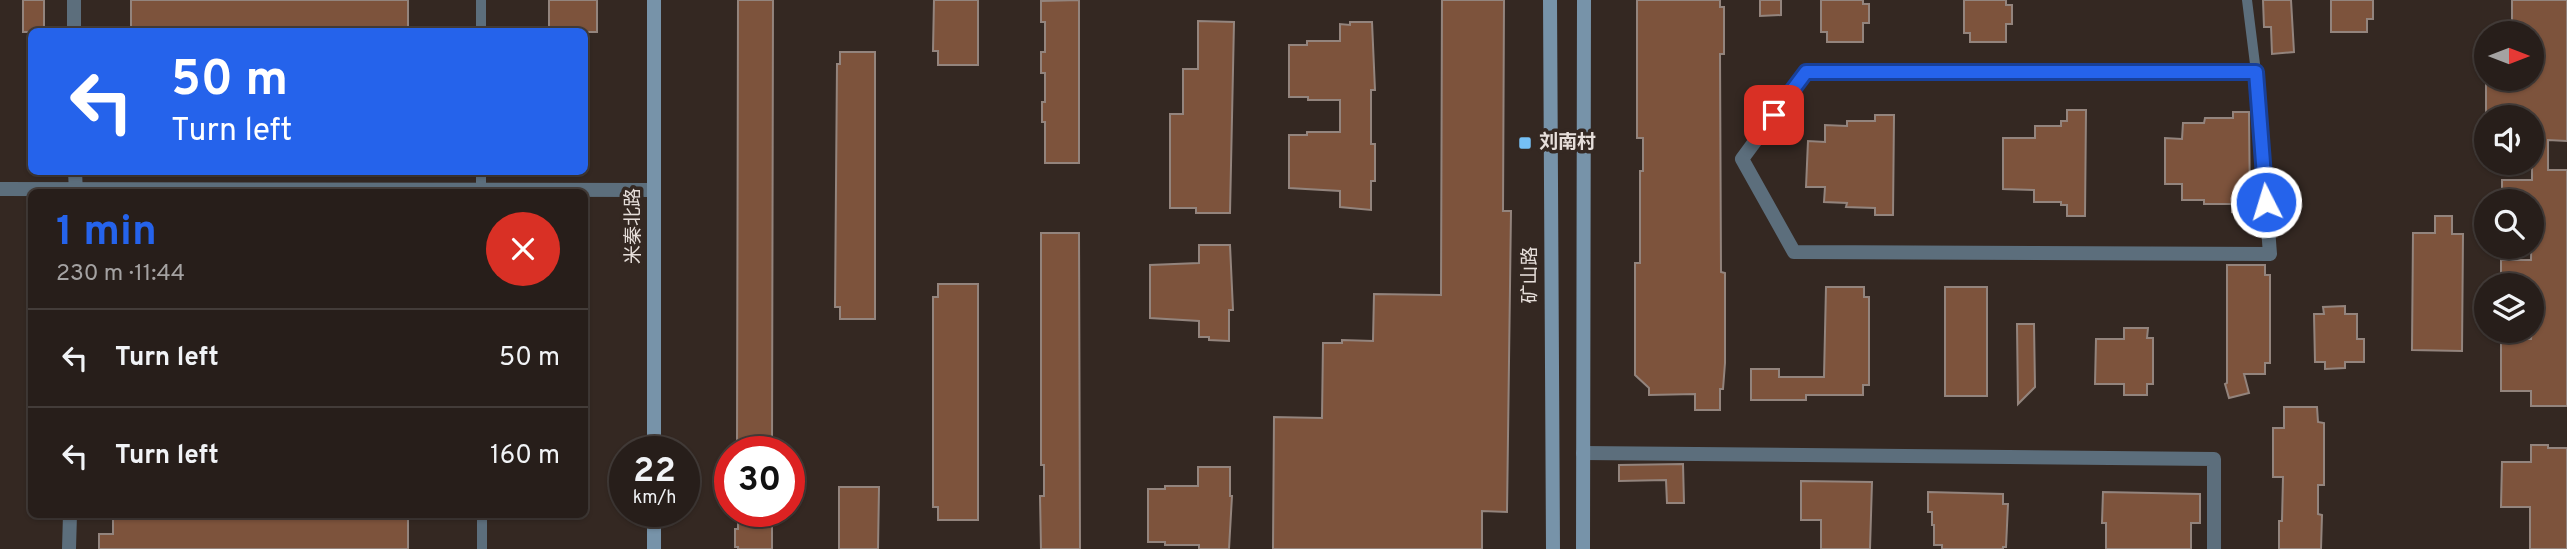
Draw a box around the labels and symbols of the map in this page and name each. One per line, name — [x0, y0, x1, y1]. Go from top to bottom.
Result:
north arrow — [2474, 21, 2544, 91]
pin — [1744, 85, 1804, 145]
place label: 刘南村 — [1539, 131, 1596, 155]
marker: 刘南村 — [1517, 135, 1533, 151]
position arrow — [2229, 165, 2303, 239]
street label: 米秦北路 — [622, 188, 646, 264]
street label: 矿山路 — [1519, 246, 1543, 304]
speed limit sign: 30 — [714, 436, 805, 527]

